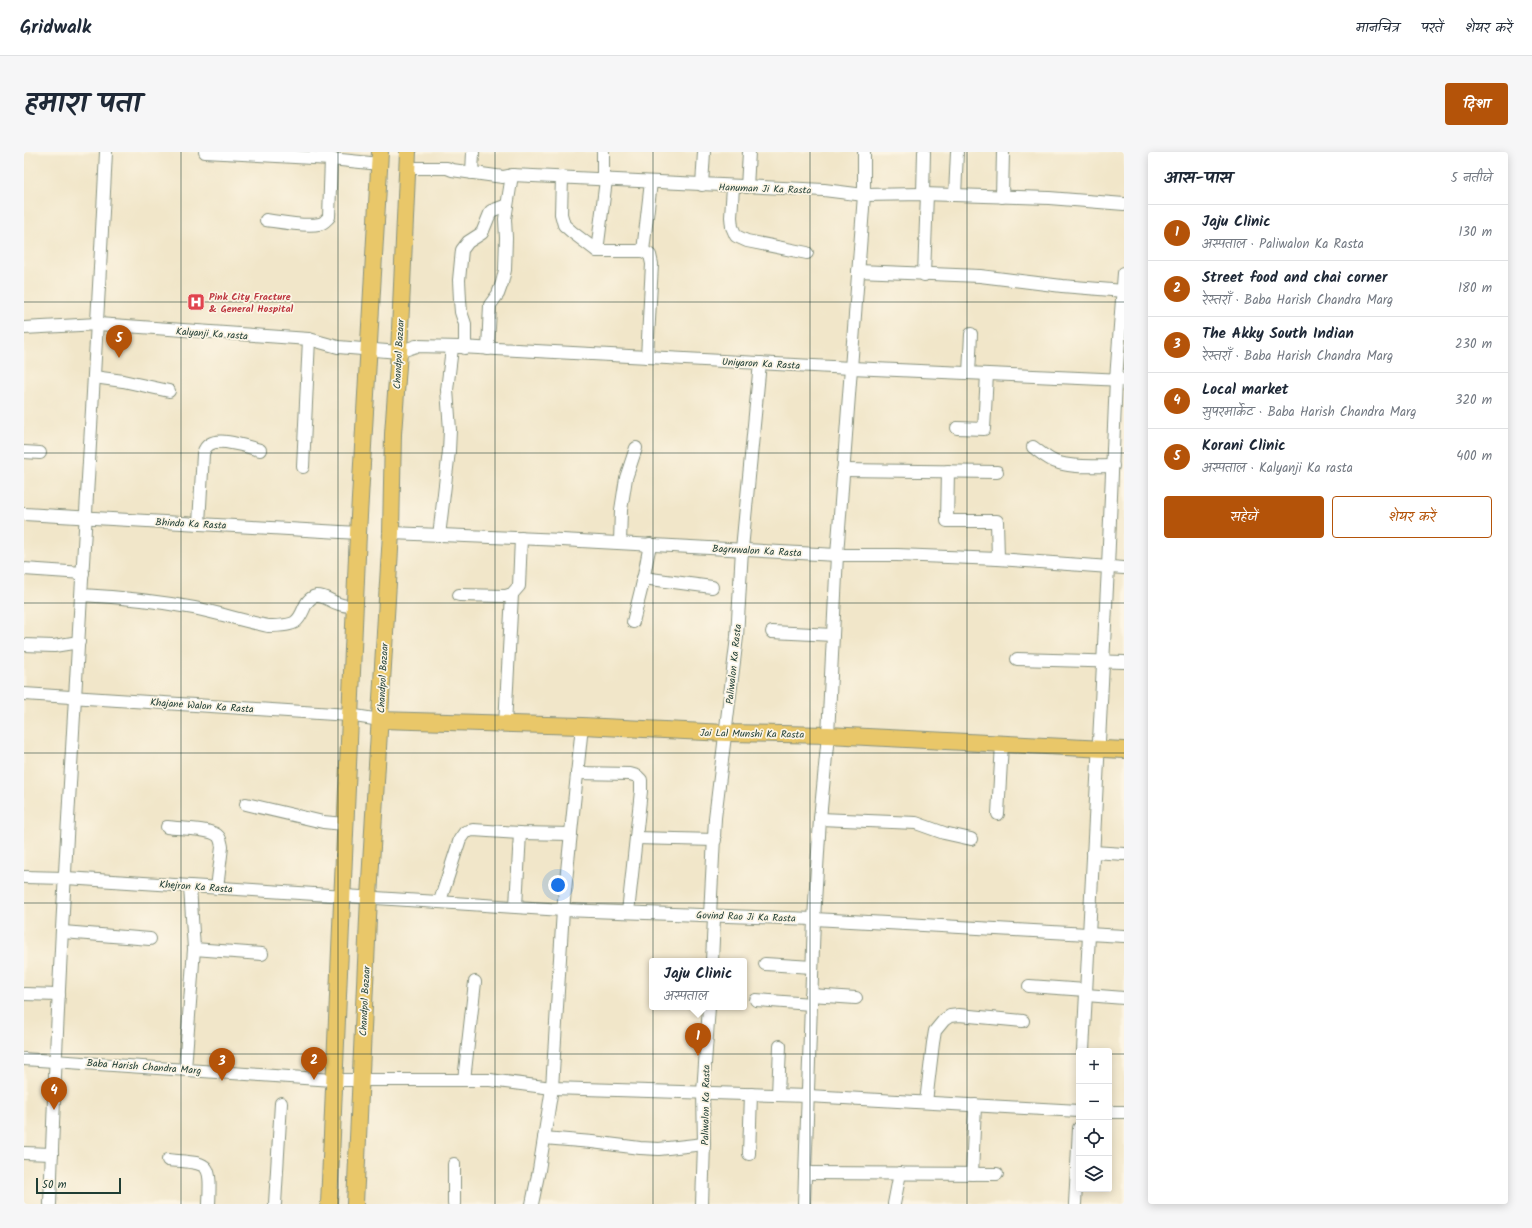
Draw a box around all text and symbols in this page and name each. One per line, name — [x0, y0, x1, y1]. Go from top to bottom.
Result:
text: Gridwalk — [20, 13, 91, 43]
text: मानचित्र — [1356, 17, 1399, 39]
text: परतें — [1421, 17, 1443, 39]
text: शेयर करें — [1465, 17, 1512, 39]
text: हमारा पता — [24, 82, 141, 127]
button: दिशा — [1445, 83, 1508, 125]
text: आस-पास — [1164, 165, 1232, 192]
text: 5 नतीजे — [1451, 168, 1492, 189]
street label: Hanuman Ji Ka Rasta — [718, 179, 812, 199]
text: Jaju Clinic — [1202, 210, 1271, 234]
text: 1 — [1175, 222, 1179, 243]
text: 130 m — [1458, 222, 1492, 243]
text: अस्पताल · Paliwalon Ka Rasta — [1202, 234, 1364, 255]
text: Street food and chai corner — [1202, 266, 1387, 290]
text: 2 — [1173, 278, 1181, 299]
text: 180 m — [1458, 278, 1492, 299]
place label: Pink City Fracture & General Hospital — [209, 289, 294, 317]
text: रेस्तराँ · Baba Harish Chandra Marg — [1202, 290, 1393, 311]
hospital icon: Pink City Fracture & General Hospital — [186, 292, 206, 312]
street label: Chandpol Bazaar — [389, 318, 409, 390]
text: The Akky South Indian — [1202, 322, 1354, 346]
street label: Kalyanji Ka rasta — [175, 324, 249, 345]
pin: 5 — [106, 325, 132, 358]
text: 3 — [1173, 334, 1181, 355]
text: 230 m — [1455, 334, 1492, 355]
text: रेस्तराँ · Baba Harish Chandra Marg — [1202, 346, 1393, 367]
street label: Uniyaron Ka Rasta — [721, 354, 801, 374]
text: Local market — [1202, 378, 1289, 402]
text: 4 — [1173, 390, 1181, 411]
text: 320 m — [1455, 390, 1492, 411]
text: सुपरमार्केट · Baba Harish Chandra Marg — [1202, 402, 1417, 423]
text: Korani Clinic — [1202, 434, 1286, 458]
text: 5 — [1174, 446, 1180, 467]
text: 400 m — [1456, 446, 1492, 467]
text: अस्पताल · Kalyanji Ka rasta — [1202, 458, 1353, 479]
button: सहेजें — [1164, 496, 1324, 538]
button: शेयर करें — [1332, 496, 1492, 538]
street label: Bhindo Ka Rasta — [155, 514, 227, 534]
street label: Bagruwalon Ka Rasta — [712, 541, 802, 561]
street label: Paliwalon Ka Rasta — [722, 623, 746, 705]
street label: Chandpol Bazaar — [373, 642, 393, 714]
street label: Khajane Walon Ka Rasta — [150, 694, 255, 718]
street label: Jai Lal Munshi Ka Rasta — [700, 725, 805, 743]
your location — [548, 875, 568, 895]
street label: Khejron Ka Rasta — [159, 876, 233, 898]
street label: Govind Rao Ji Ka Rasta — [696, 907, 796, 927]
popup — [649, 958, 747, 1010]
text: Jaju Clinic — [664, 962, 732, 986]
street label: Chandpol Bazaar — [355, 965, 375, 1037]
text: अस्पताल — [664, 986, 707, 1007]
pin: 1 — [685, 1023, 711, 1056]
pin: 2 — [301, 1047, 327, 1080]
pin: 3 — [209, 1048, 235, 1081]
map controls — [1076, 1048, 1112, 1192]
button: + — [1076, 1048, 1112, 1084]
street label: Baba Harish Chandra Marg — [86, 1055, 202, 1079]
street label: Paliwalon Ka Rasta — [697, 1064, 715, 1145]
pin: 4 — [41, 1077, 67, 1110]
button: − — [1076, 1084, 1112, 1120]
button: locate — [1076, 1120, 1112, 1156]
button: layers — [1076, 1156, 1112, 1192]
scale bar — [36, 1176, 121, 1195]
text: 50 m — [42, 1176, 67, 1194]

